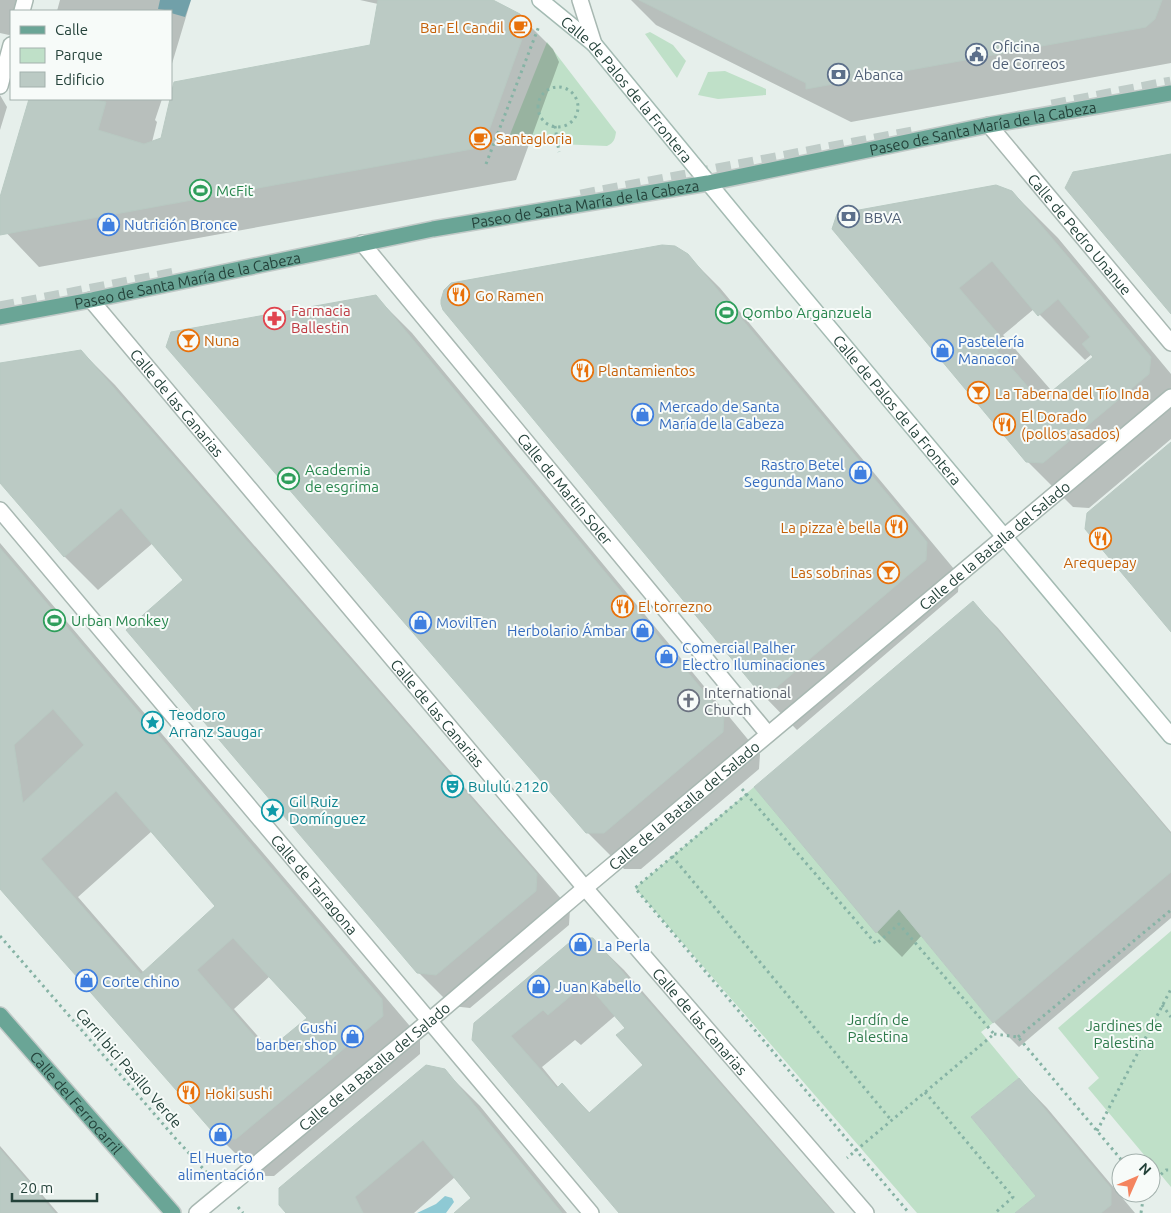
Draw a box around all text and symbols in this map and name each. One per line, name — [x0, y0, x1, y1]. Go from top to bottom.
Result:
legend — [10, 10, 172, 100]
street label: Calle de Palos de la Frontera — [558, 12, 696, 165]
cafe icon: Bar El Candil — [508, 15, 532, 39]
place label: Bar El Candil — [420, 19, 504, 36]
text: Calle — [55, 21, 88, 38]
place label: Oficina de Correos — [992, 38, 1065, 72]
public building icon: Oficina de Correos — [964, 43, 988, 67]
text: Parque — [55, 46, 103, 63]
bank icon: Abanca — [826, 62, 850, 86]
place label: Abanca — [854, 66, 903, 83]
text: Edificio — [55, 71, 104, 88]
street label: Paseo de Santa María de la Cabeza — [868, 98, 1098, 158]
cafe icon: Santagloria — [468, 126, 492, 150]
place label: Santagloria — [496, 130, 572, 147]
street label: Calle de Pedro Unanue — [1025, 170, 1135, 298]
street label: Paseo de Santa María de la Cabeza — [470, 176, 700, 231]
sports icon: McFit — [188, 178, 212, 202]
place label: McFit — [216, 182, 254, 199]
bank icon: BBVA — [836, 205, 860, 229]
place label: BBVA — [864, 209, 902, 226]
shop icon: Nutrición Bronce — [96, 212, 120, 236]
place label: Nutrición Bronce — [124, 216, 238, 233]
street label: Paseo de Santa María de la Cabeza — [73, 248, 302, 311]
restaurant icon: Go Ramen — [447, 283, 471, 307]
place label: Go Ramen — [475, 287, 544, 304]
sports icon: Qombo Arganzuela — [714, 300, 738, 324]
place label: Farmacia Ballestin — [291, 302, 351, 336]
place label: Qombo Arganzuela — [742, 304, 872, 321]
pharmacy icon: Farmacia Ballestin — [263, 307, 287, 331]
bar icon: Nuna — [176, 328, 200, 352]
street label: Calle de Palos de la Frontera — [830, 331, 965, 488]
place label: Nuna — [204, 332, 240, 349]
place label: Pastelería Manacor — [958, 333, 1024, 367]
shop icon: Pastelería Manacor — [930, 338, 954, 362]
street label: Calle de las Canarias — [127, 345, 227, 460]
restaurant icon: Plantamientos — [570, 358, 594, 382]
place label: Plantamientos — [598, 362, 695, 379]
bar icon: La Taberna del Tío Inda — [967, 381, 991, 405]
place label: La Taberna del Tío Inda — [995, 385, 1150, 402]
place label: Mercado de Santa María de la Cabeza — [659, 398, 784, 432]
shop icon: Mercado de Santa María de la Cabeza — [631, 403, 655, 427]
place label: El Dorado (pollos asados) — [1021, 408, 1120, 442]
restaurant icon: El Dorado (pollos asados) — [993, 413, 1017, 437]
street label: Calle de Martín Soler — [514, 430, 617, 548]
place label: Rastro Betel Segunda Mano — [744, 456, 844, 490]
place label: Academia de esgrima — [305, 461, 379, 495]
shop icon: Rastro Betel Segunda Mano — [848, 461, 872, 485]
sports icon: Academia de esgrima — [277, 466, 301, 490]
street label: Calle de la Batalla del Salado — [915, 477, 1073, 613]
restaurant icon: La pizza è bella — [885, 515, 909, 539]
place label: La pizza è bella — [780, 519, 881, 536]
restaurant icon: Arequepay — [1088, 527, 1112, 551]
place label: Arequepay — [1063, 554, 1137, 571]
bar icon: Las sobrinas — [876, 560, 900, 584]
place label: Las sobrinas — [791, 564, 872, 581]
restaurant icon: El torrezno — [610, 594, 634, 618]
place label: El torrezno — [638, 598, 712, 615]
sports icon: Urban Monkey — [43, 608, 67, 632]
shop icon: MovilTen — [408, 610, 432, 634]
place label: Urban Monkey — [71, 612, 169, 629]
place label: MovilTen — [436, 614, 497, 631]
shop icon: Herbolario Ámbar — [631, 618, 655, 642]
place label: Herbolario Ámbar — [507, 622, 627, 639]
place label: Comercial Palher Electro Iluminaciones — [682, 639, 825, 673]
shop icon: Comercial Palher Electro Iluminaciones — [654, 644, 678, 668]
street label: Calle de las Canarias — [388, 655, 488, 770]
place label: International Church — [704, 684, 791, 718]
church icon: International Church — [676, 689, 700, 713]
place label: Teodoro Arranz Saugar — [169, 706, 263, 740]
place icon: Teodoro Arranz Saugar — [141, 711, 165, 735]
street label: Calle de la Batalla del Salado — [605, 737, 763, 873]
theatre icon: Bululú 2120 — [440, 774, 464, 798]
place label: Bululú 2120 — [468, 778, 548, 795]
place label: Gil Ruiz Domínguez — [289, 793, 366, 827]
place icon: Gil Ruiz Domínguez — [261, 798, 285, 822]
street label: Calle de Tarragona — [268, 831, 361, 938]
shop icon: La Perla — [569, 933, 593, 957]
place label: La Perla — [597, 937, 650, 954]
street label: Calle de las Canarias — [649, 964, 751, 1078]
shop icon: Corte chino — [74, 969, 98, 993]
place label: Corte chino — [102, 973, 180, 990]
shop icon: Juan Kabello — [527, 974, 551, 998]
place label: Juan Kabello — [555, 978, 641, 995]
street label: Calle de la Batalla del Salado — [295, 999, 453, 1134]
street label: Carril bici Pasillo Verde — [73, 1005, 185, 1131]
park label: Jardín de Palestina — [847, 1011, 909, 1045]
park label: Jardines de Palestina — [1085, 1017, 1163, 1051]
place label: Gushi barber shop — [256, 1019, 337, 1053]
shop icon: Gushi barber shop — [341, 1024, 365, 1048]
street label: Calle del Ferrocarril — [27, 1047, 126, 1157]
restaurant icon: Hoki sushi — [177, 1081, 201, 1105]
place label: Hoki sushi — [205, 1085, 273, 1102]
shop icon: El Huerto alimentación — [209, 1122, 233, 1146]
place label: El Huerto alimentación — [178, 1149, 264, 1183]
north arrow — [1111, 1153, 1161, 1203]
text: N — [1136, 1159, 1155, 1178]
scale bar — [12, 1170, 98, 1202]
text: 20 m — [20, 1179, 53, 1196]

